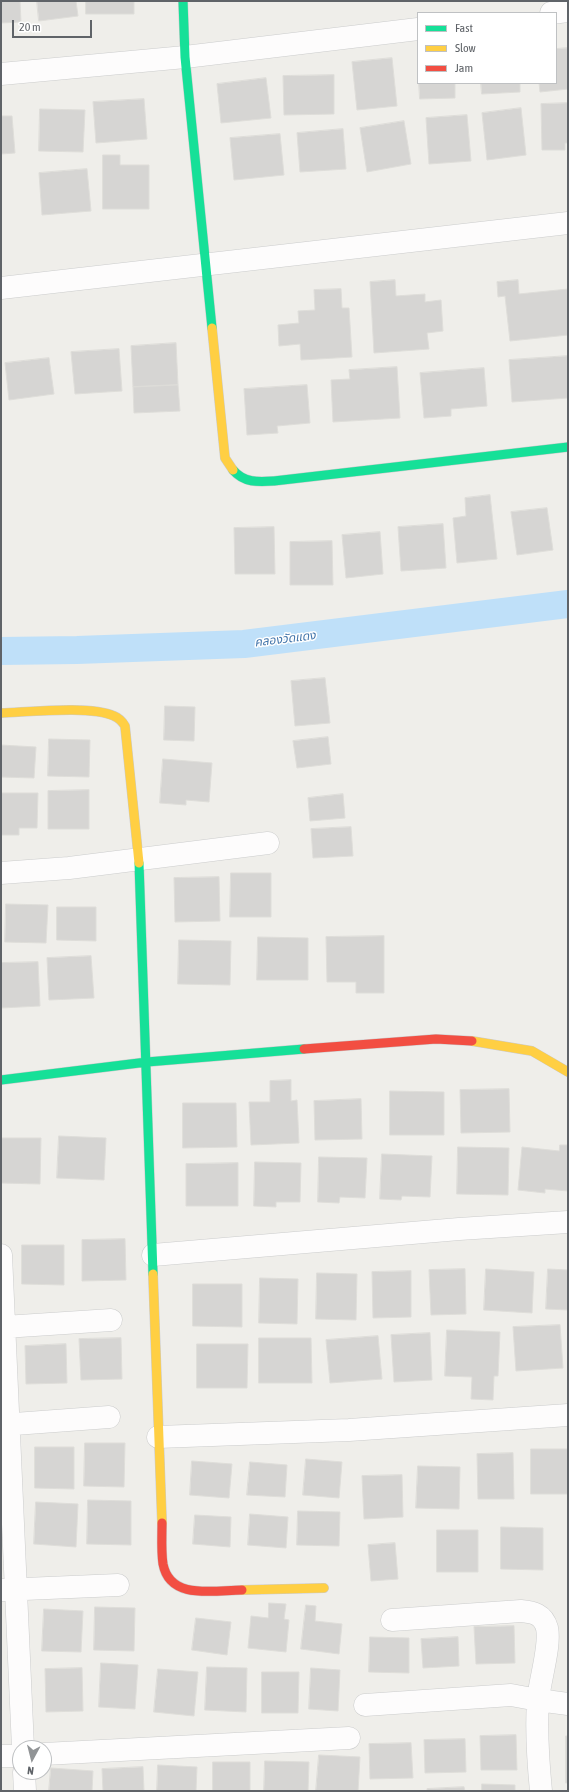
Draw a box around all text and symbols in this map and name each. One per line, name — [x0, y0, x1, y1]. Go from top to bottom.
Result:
scale bar — [14, 12, 94, 38]
legend — [417, 12, 557, 84]
text: 20 m — [19, 20, 41, 34]
text: Fast — [455, 21, 473, 35]
text: Slow — [455, 41, 476, 55]
text: Jam — [455, 61, 473, 75]
water label: คลองวัดแดง — [254, 628, 316, 650]
north arrow — [12, 1740, 52, 1780]
text: N — [27, 1765, 35, 1777]

